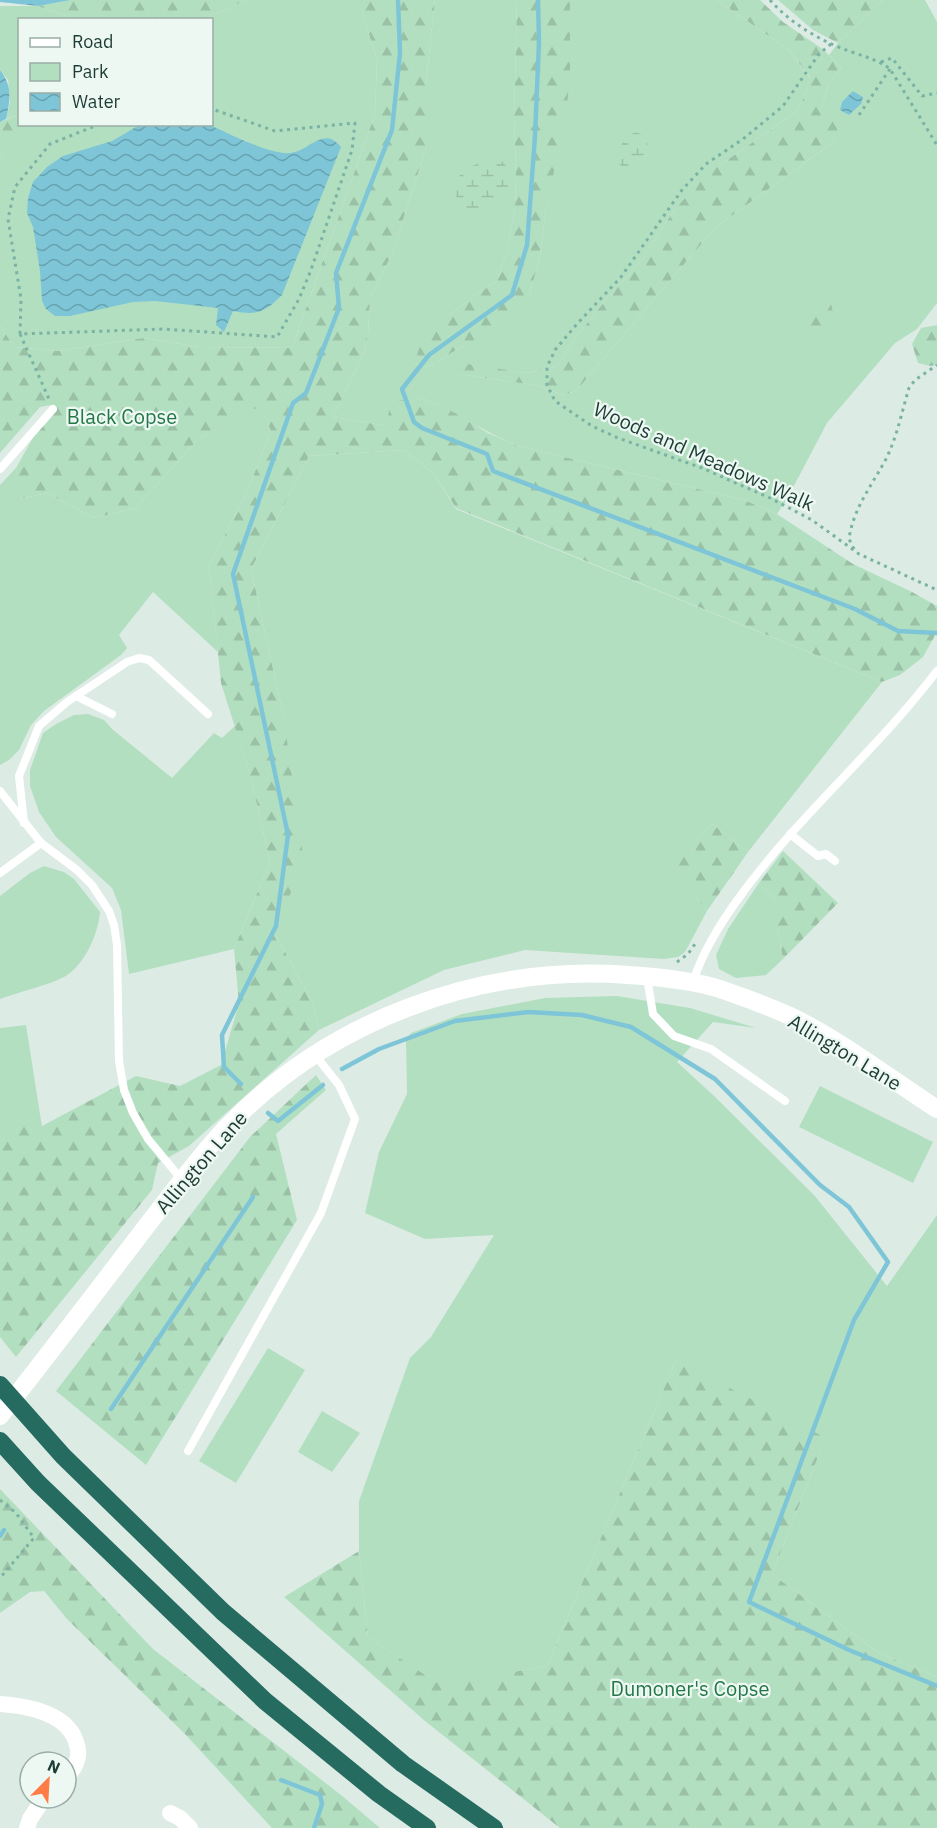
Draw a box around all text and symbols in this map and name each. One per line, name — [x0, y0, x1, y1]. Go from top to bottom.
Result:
legend — [18, 18, 213, 126]
text: Road — [72, 30, 113, 53]
text: Park — [72, 60, 109, 83]
text: Water — [72, 90, 121, 113]
street label: Woods and Meadows Walk — [589, 395, 819, 517]
park label: Black Copse — [67, 403, 177, 430]
street label: Allington Lane — [783, 1008, 907, 1096]
street label: Allington Lane — [149, 1105, 253, 1219]
park label: Dumoner's Copse — [611, 1675, 769, 1702]
north arrow — [18, 1750, 78, 1810]
text: N — [45, 1755, 63, 1778]

